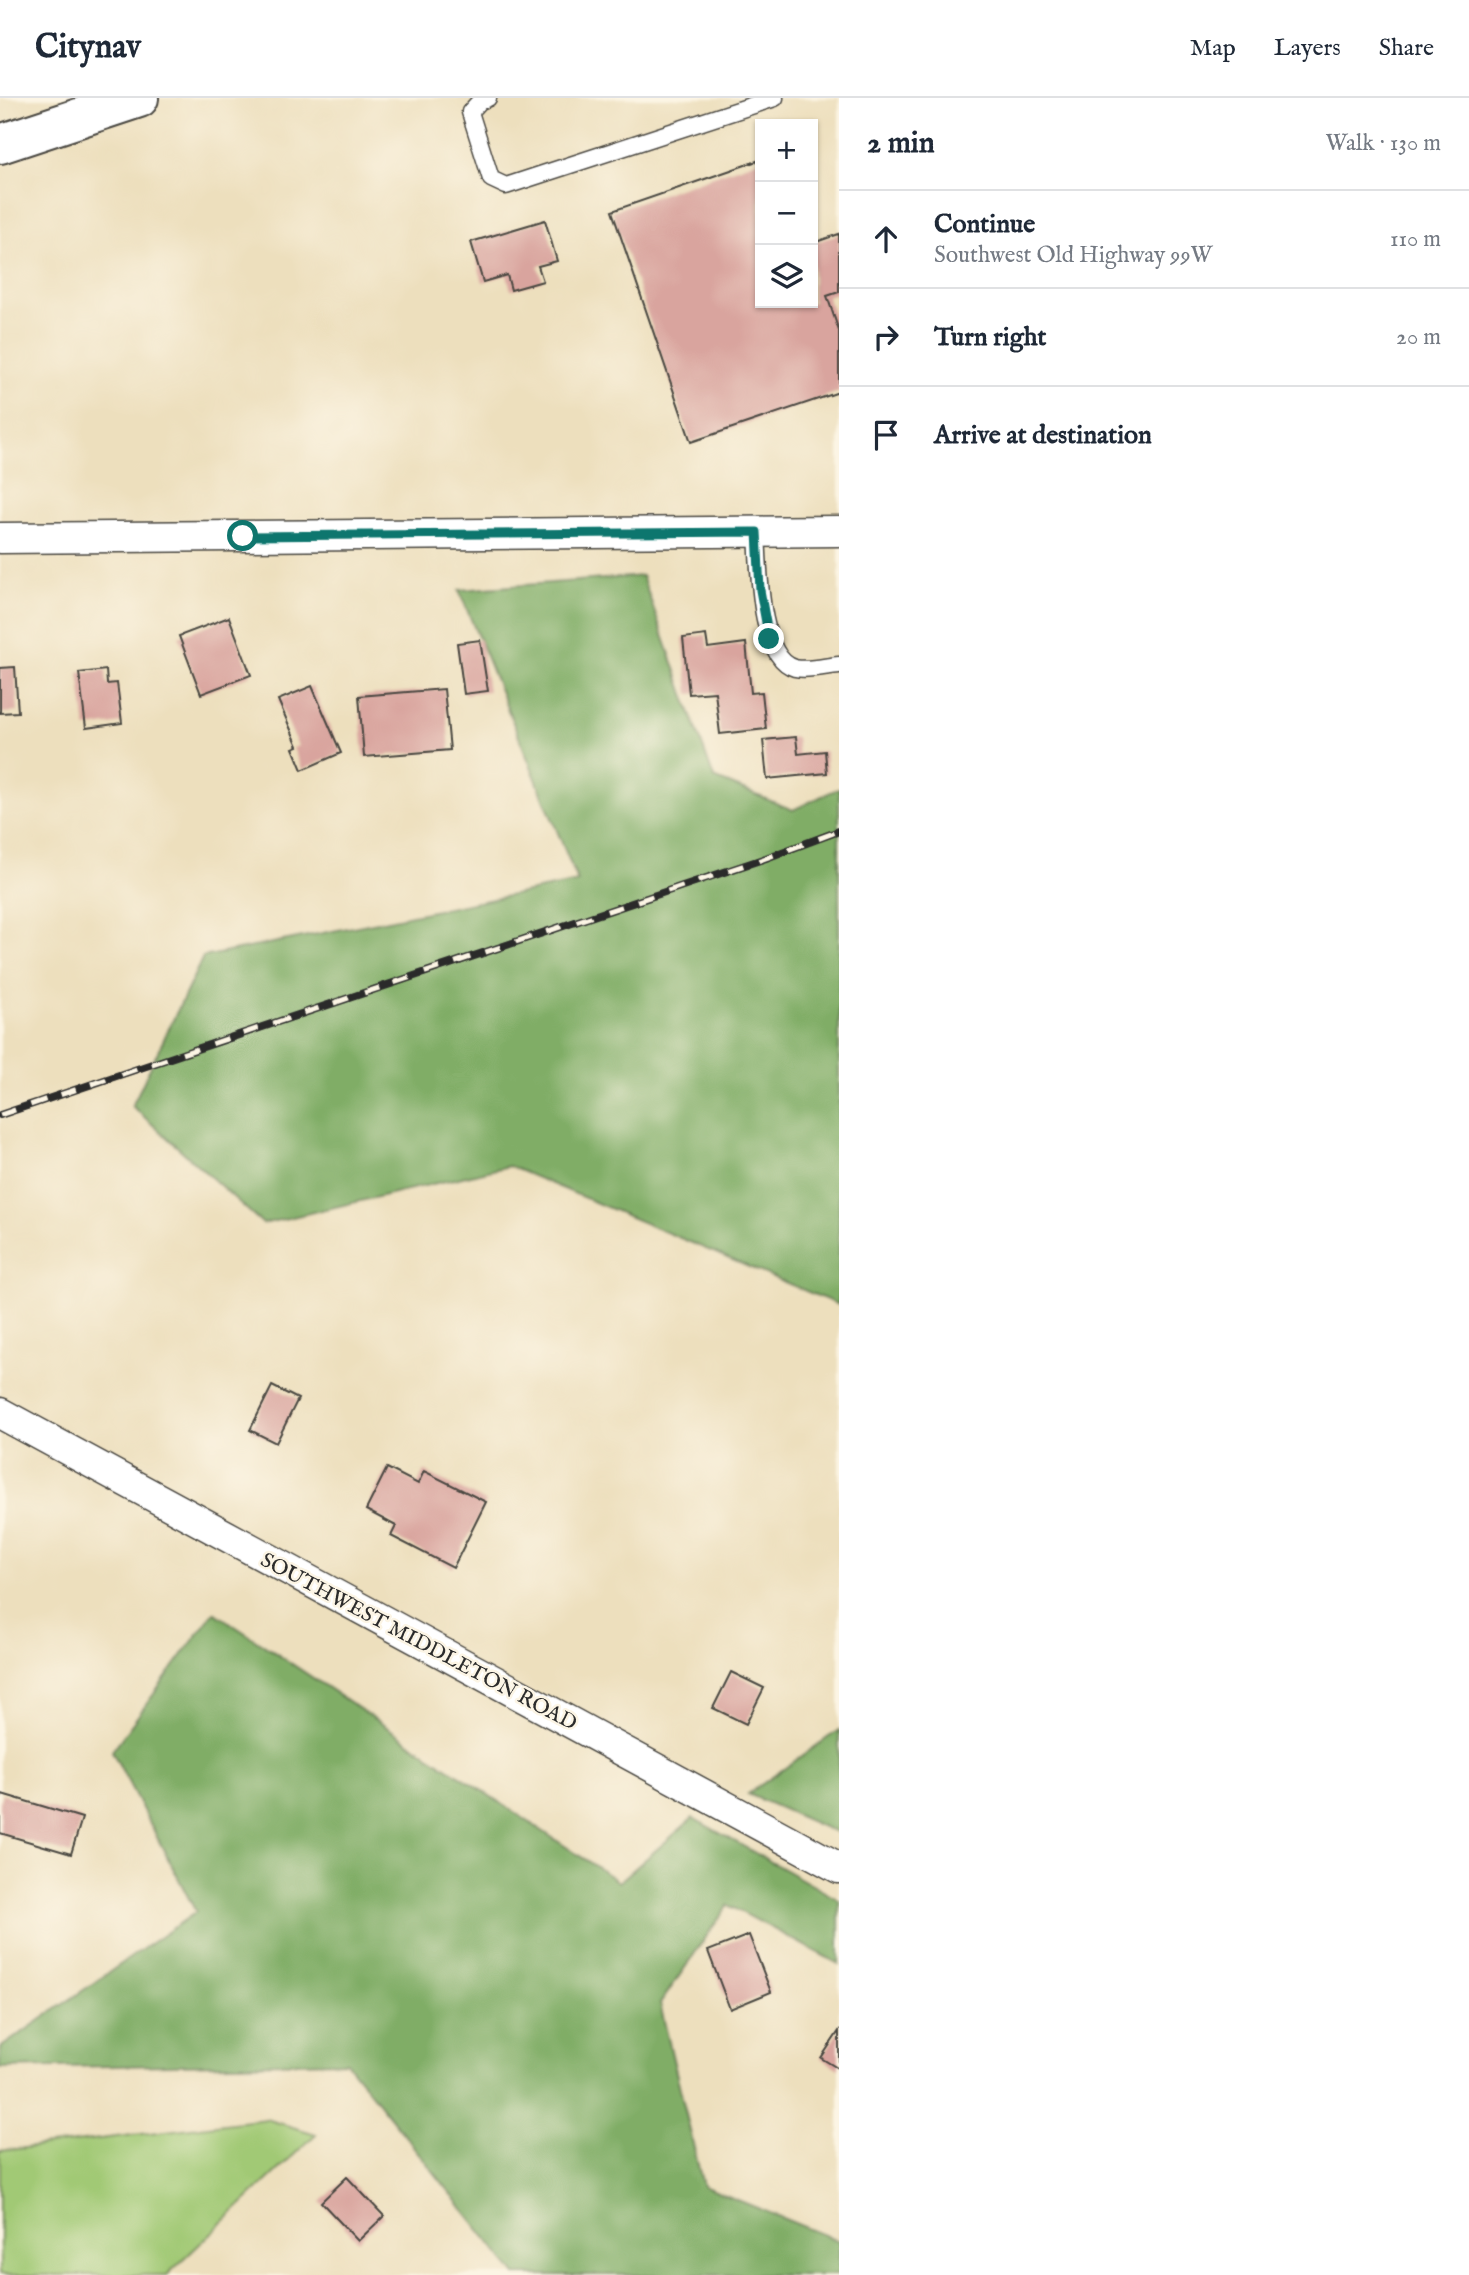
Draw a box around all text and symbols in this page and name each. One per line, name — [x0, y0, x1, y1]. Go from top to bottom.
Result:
text: Citynav — [35, 27, 141, 69]
text: Map — [1190, 33, 1236, 64]
text: Layers — [1274, 33, 1341, 64]
text: Share — [1379, 33, 1434, 64]
map controls — [755, 119, 818, 308]
button: + — [755, 119, 818, 182]
text: 2 min — [867, 125, 935, 163]
text: Walk · 130 m — [1326, 129, 1441, 158]
button: − — [755, 182, 818, 245]
text: Continue — [934, 208, 1035, 241]
icon: ahead — [867, 220, 905, 258]
text: 110 m — [1390, 225, 1441, 254]
text: Southwest Old Highway 99W — [934, 241, 1212, 270]
button: layers — [755, 245, 818, 308]
icon: right — [867, 318, 905, 356]
text: Turn right — [934, 321, 1047, 354]
text: 20 m — [1396, 323, 1441, 352]
icon: arrive — [867, 416, 905, 454]
text: Arrive at destination — [934, 419, 1152, 452]
route start — [227, 520, 258, 551]
route end — [753, 623, 784, 654]
street label: SOUTHWEST MIDDLETON ROAD — [255, 1547, 581, 1737]

